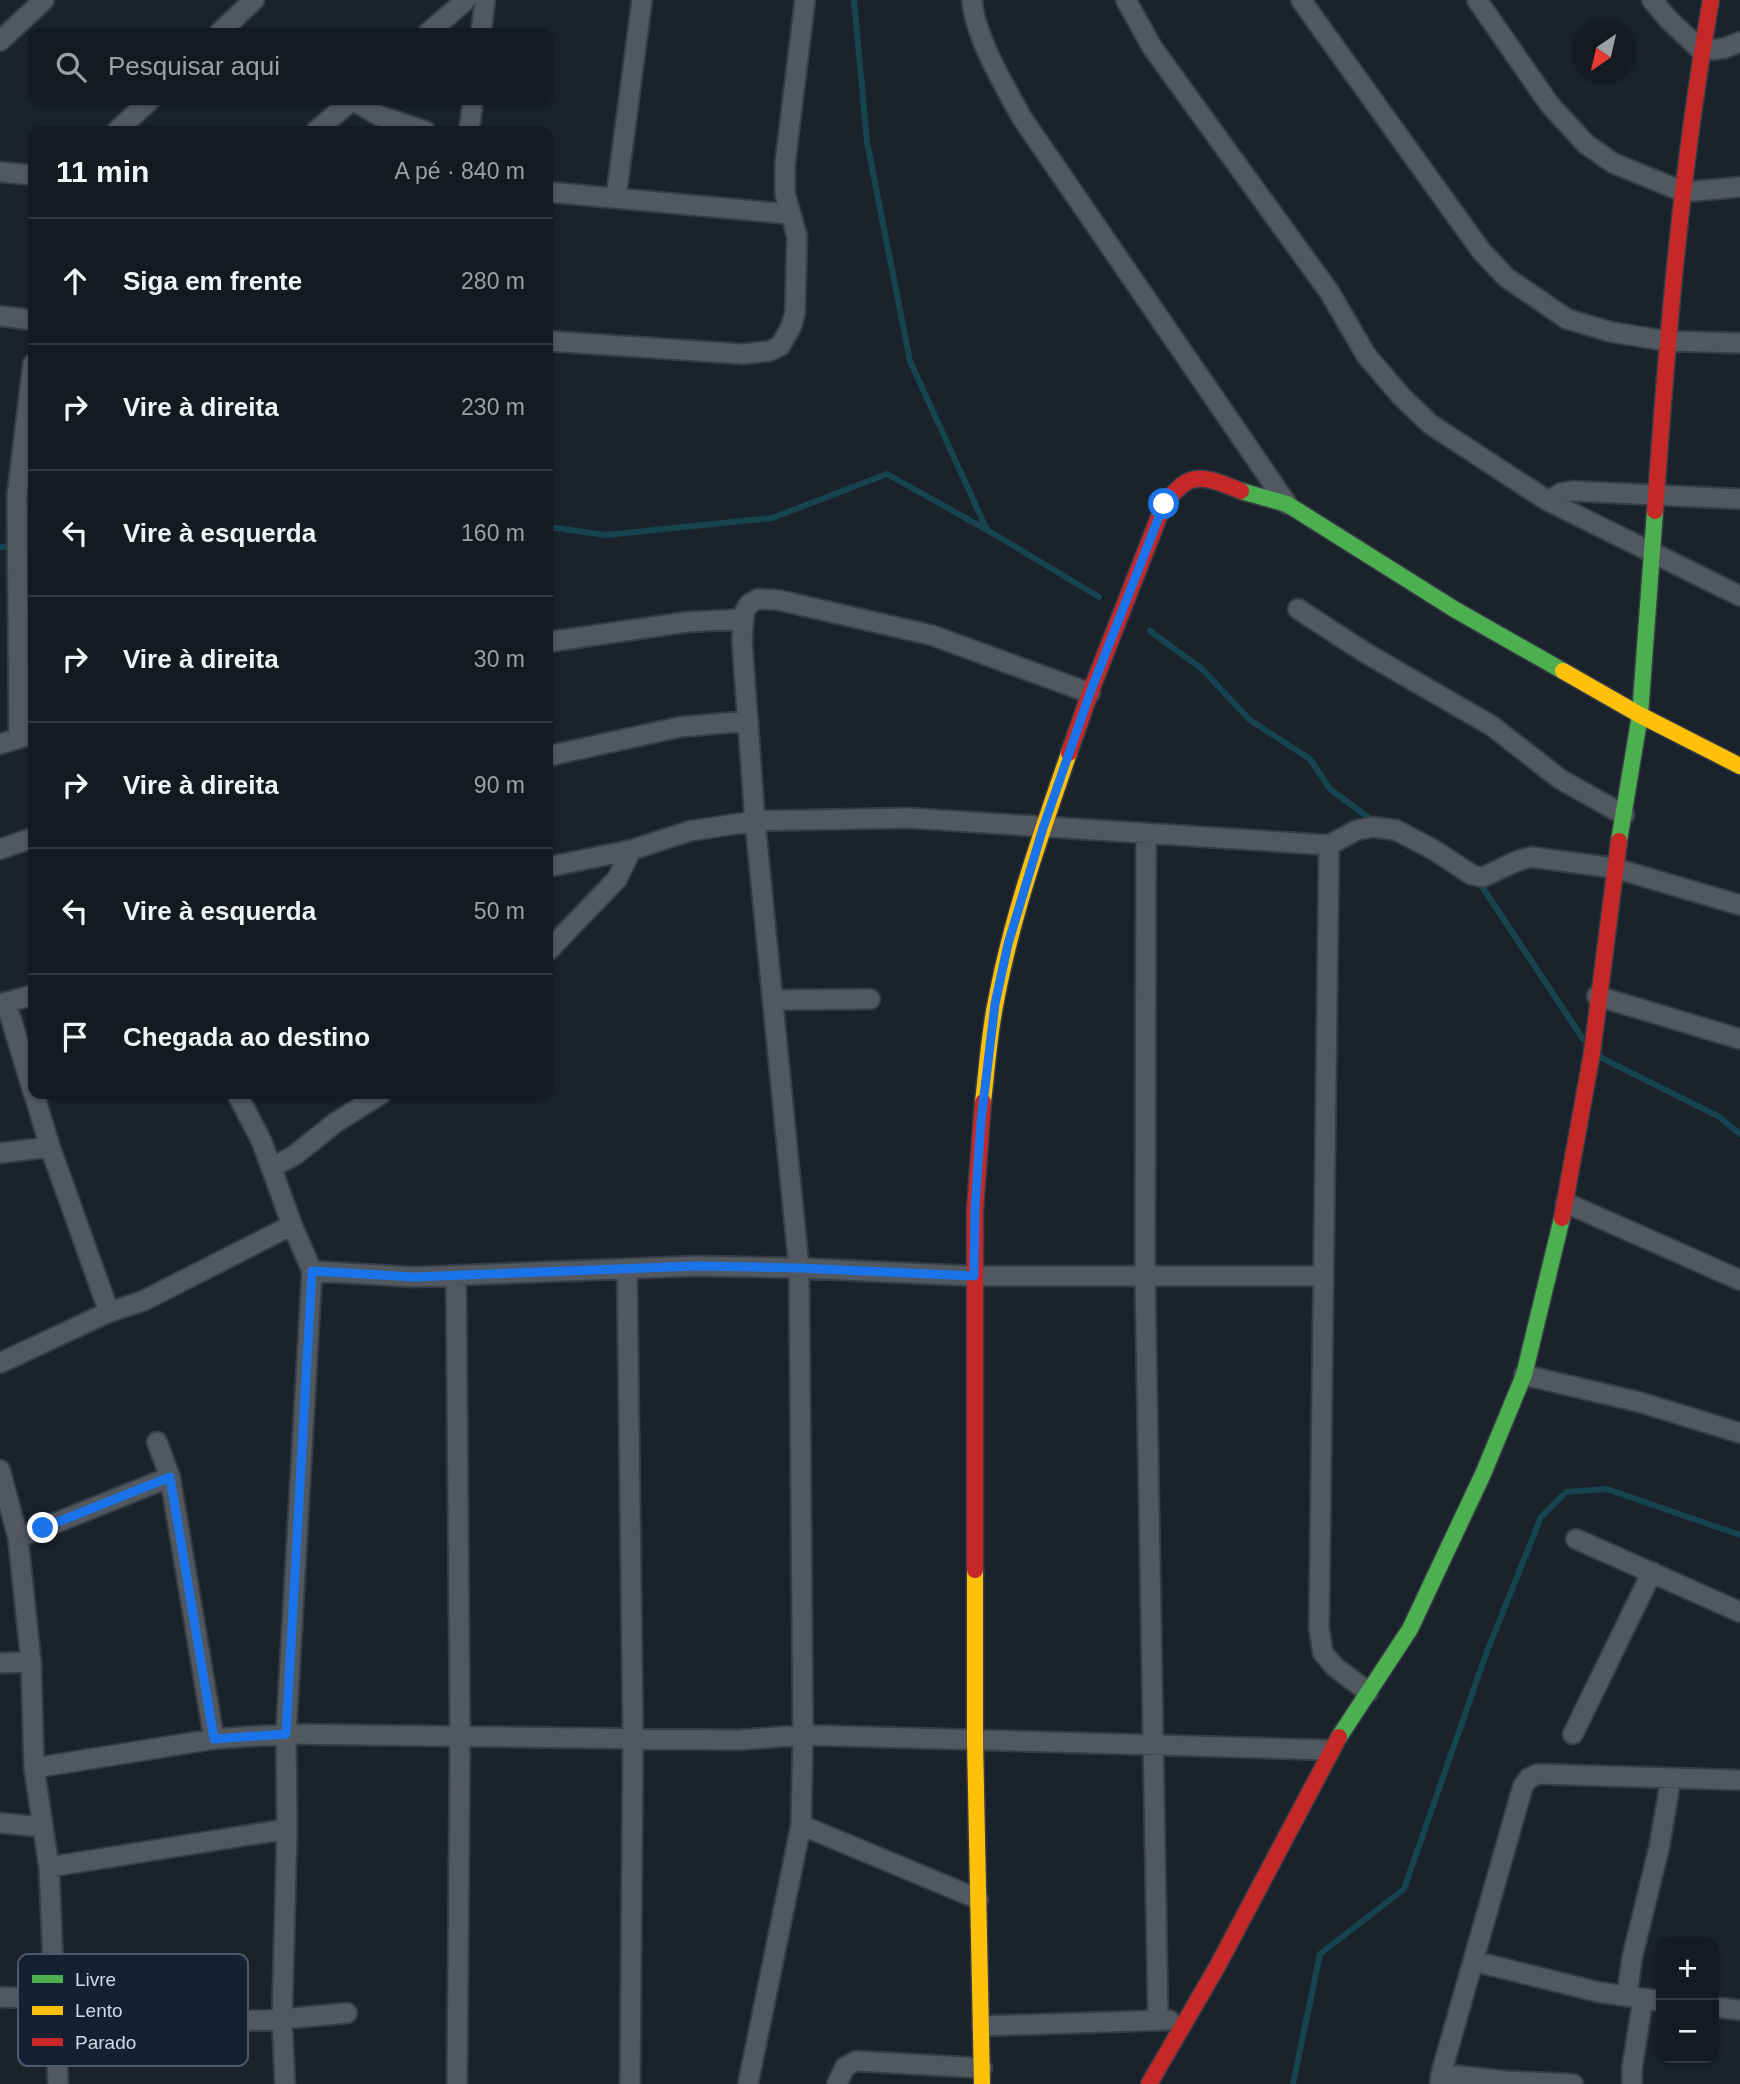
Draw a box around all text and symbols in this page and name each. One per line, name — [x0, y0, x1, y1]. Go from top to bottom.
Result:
north arrow — [1572, 21, 1635, 84]
search box — [28, 28, 553, 105]
icon: search — [52, 48, 90, 86]
text: Pesquisar aqui — [108, 51, 280, 81]
text: 11 min — [56, 155, 149, 188]
text: A pé · 840 m — [395, 158, 525, 184]
icon: ahead — [56, 262, 94, 300]
text: Siga em frente — [123, 266, 302, 296]
text: 280 m — [461, 268, 525, 294]
icon: right — [56, 388, 94, 426]
text: Vire à direita — [123, 392, 279, 422]
text: 230 m — [461, 394, 525, 420]
route start — [1148, 488, 1179, 519]
icon: left — [56, 514, 94, 552]
text: Vire à esquerda — [123, 518, 316, 548]
text: 160 m — [461, 520, 525, 546]
icon: right — [56, 640, 94, 678]
text: Vire à direita — [123, 644, 279, 674]
text: 30 m — [474, 646, 525, 672]
icon: right — [56, 766, 94, 804]
text: Vire à direita — [123, 770, 279, 800]
text: 90 m — [474, 772, 525, 798]
icon: left — [56, 892, 94, 930]
text: Vire à esquerda — [123, 896, 316, 926]
text: 50 m — [474, 898, 525, 924]
icon: arrive — [56, 1018, 94, 1056]
text: Chegada ao destino — [123, 1022, 370, 1052]
route end — [27, 1512, 58, 1543]
map controls — [1656, 1937, 1719, 2063]
button: + — [1656, 1937, 1719, 2000]
legend — [18, 1954, 248, 2066]
text: Livre — [75, 1969, 116, 1990]
text: Lento — [75, 2000, 123, 2021]
button: − — [1656, 2000, 1719, 2063]
text: Parado — [75, 2032, 136, 2053]

